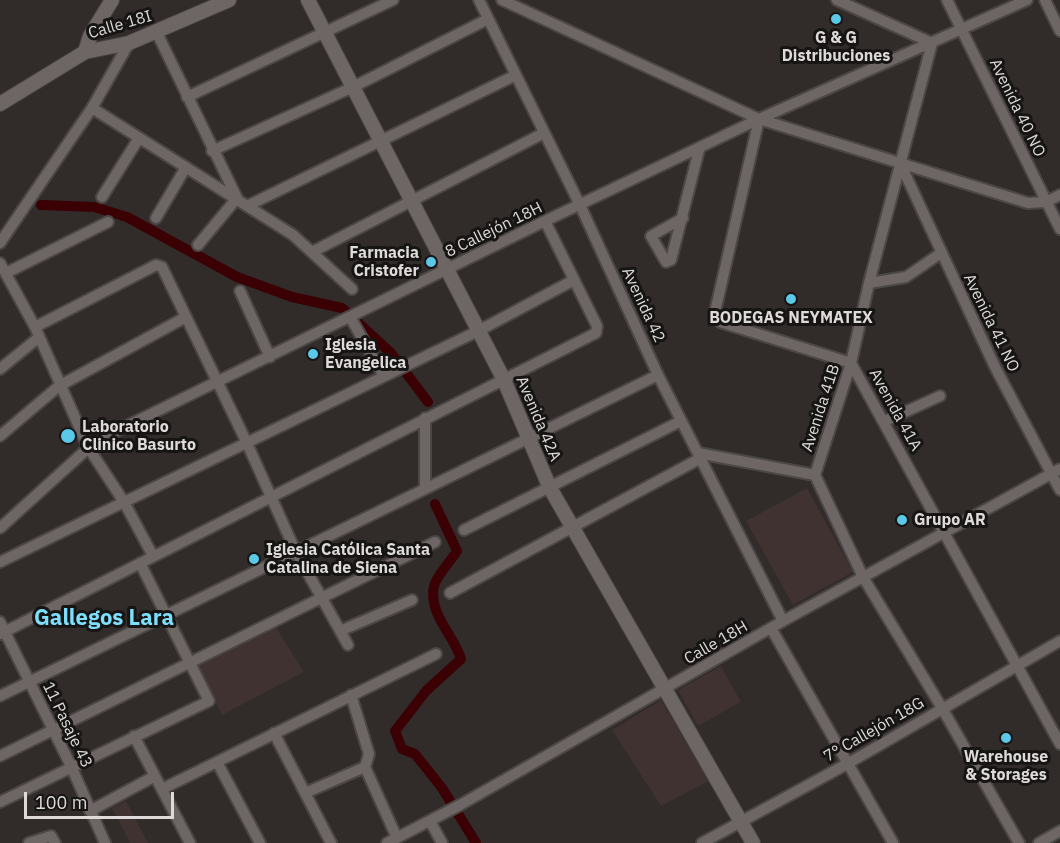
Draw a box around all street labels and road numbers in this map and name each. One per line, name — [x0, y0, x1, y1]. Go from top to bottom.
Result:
street label: Calle 18I — [86, 7, 154, 43]
street label: Avenida 40 NO — [985, 56, 1049, 160]
street label: 8 Callejón 18H — [442, 198, 546, 262]
street label: Avenida 42 — [617, 265, 669, 345]
street label: Avenida 41 NO — [959, 271, 1023, 375]
street label: Avenida 41B — [798, 362, 844, 454]
street label: Avenida 41A — [865, 366, 925, 454]
street label: Avenida 42A — [511, 374, 565, 464]
street label: Calle 18H — [681, 617, 751, 669]
street label: 11 Pasaje 43 — [38, 679, 96, 771]
street label: 7° Callejón 18G — [820, 693, 928, 767]

